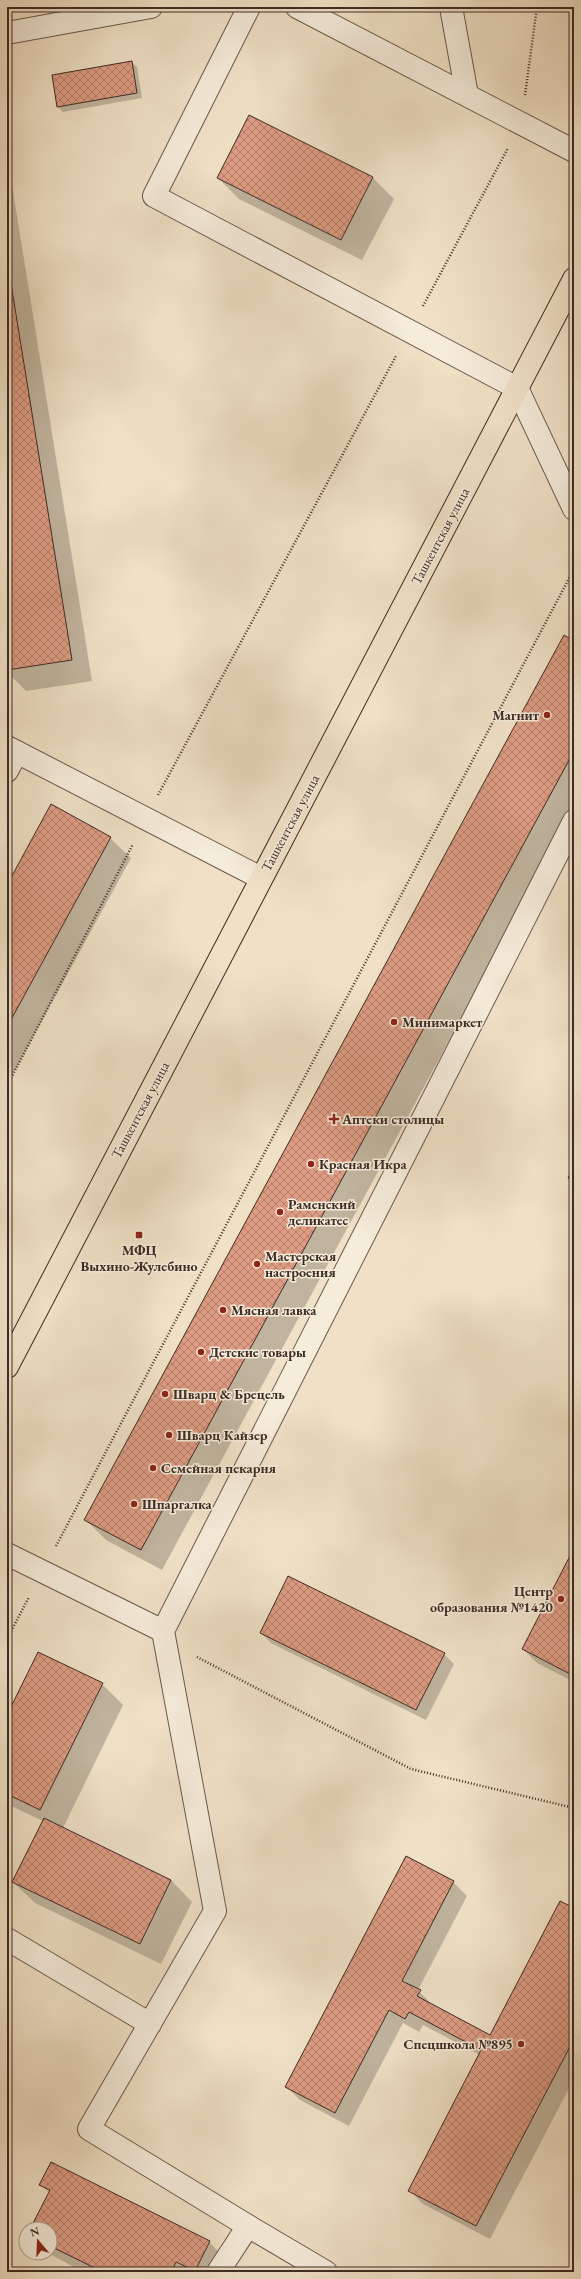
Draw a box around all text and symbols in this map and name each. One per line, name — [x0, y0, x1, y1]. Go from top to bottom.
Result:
street label: Ташкентская улица — [407, 484, 473, 588]
place label: Магнит — [492, 706, 540, 724]
marker: Магнит — [542, 710, 552, 720]
street label: Ташкентская улица — [257, 771, 323, 875]
place label: Минимаркет — [402, 1013, 483, 1031]
marker: Минимаркет — [389, 1017, 399, 1027]
street label: Ташкентская улица — [107, 1058, 173, 1162]
place label: Аптеки столицы — [341, 1110, 444, 1128]
marker: Аптеки столицы — [329, 1114, 339, 1124]
place label: Красная Икра — [319, 1155, 407, 1173]
marker: Красная Икра — [306, 1159, 316, 1169]
place label: Раменский деликатес — [288, 1195, 356, 1229]
marker: Раменский деликатес — [275, 1207, 285, 1217]
marker: МФЦ Выхино-Жулебино — [134, 1230, 144, 1240]
place label: МФЦ Выхино-Жулебино — [80, 1241, 198, 1275]
place label: Мастерская настроения — [265, 1247, 337, 1281]
marker: Мастерская настроения — [252, 1259, 262, 1269]
place label: Мясная лавка — [231, 1301, 317, 1319]
marker: Мясная лавка — [218, 1305, 228, 1315]
place label: Детские товары — [209, 1343, 306, 1361]
marker: Детские товары — [196, 1347, 206, 1357]
place label: Шварц & Брецель — [173, 1385, 285, 1403]
marker: Шварц & Брецель — [160, 1389, 170, 1399]
place label: Шварц Кайзер — [177, 1426, 268, 1444]
marker: Шварц Кайзер — [164, 1430, 174, 1440]
place label: Семейная пекарня — [161, 1459, 277, 1477]
marker: Семейная пекарня — [148, 1463, 158, 1473]
place label: Шпаргалка — [142, 1495, 212, 1513]
marker: Шпаргалка — [129, 1499, 139, 1509]
place label: Центр образования №1420 — [430, 1582, 554, 1616]
marker: Центр образования №1420 — [556, 1594, 566, 1604]
place label: Спецшкола №895 — [404, 2035, 513, 2053]
marker: Спецшкола №895 — [516, 2039, 526, 2049]
north arrow — [18, 2221, 58, 2261]
text: N — [28, 2223, 41, 2240]

